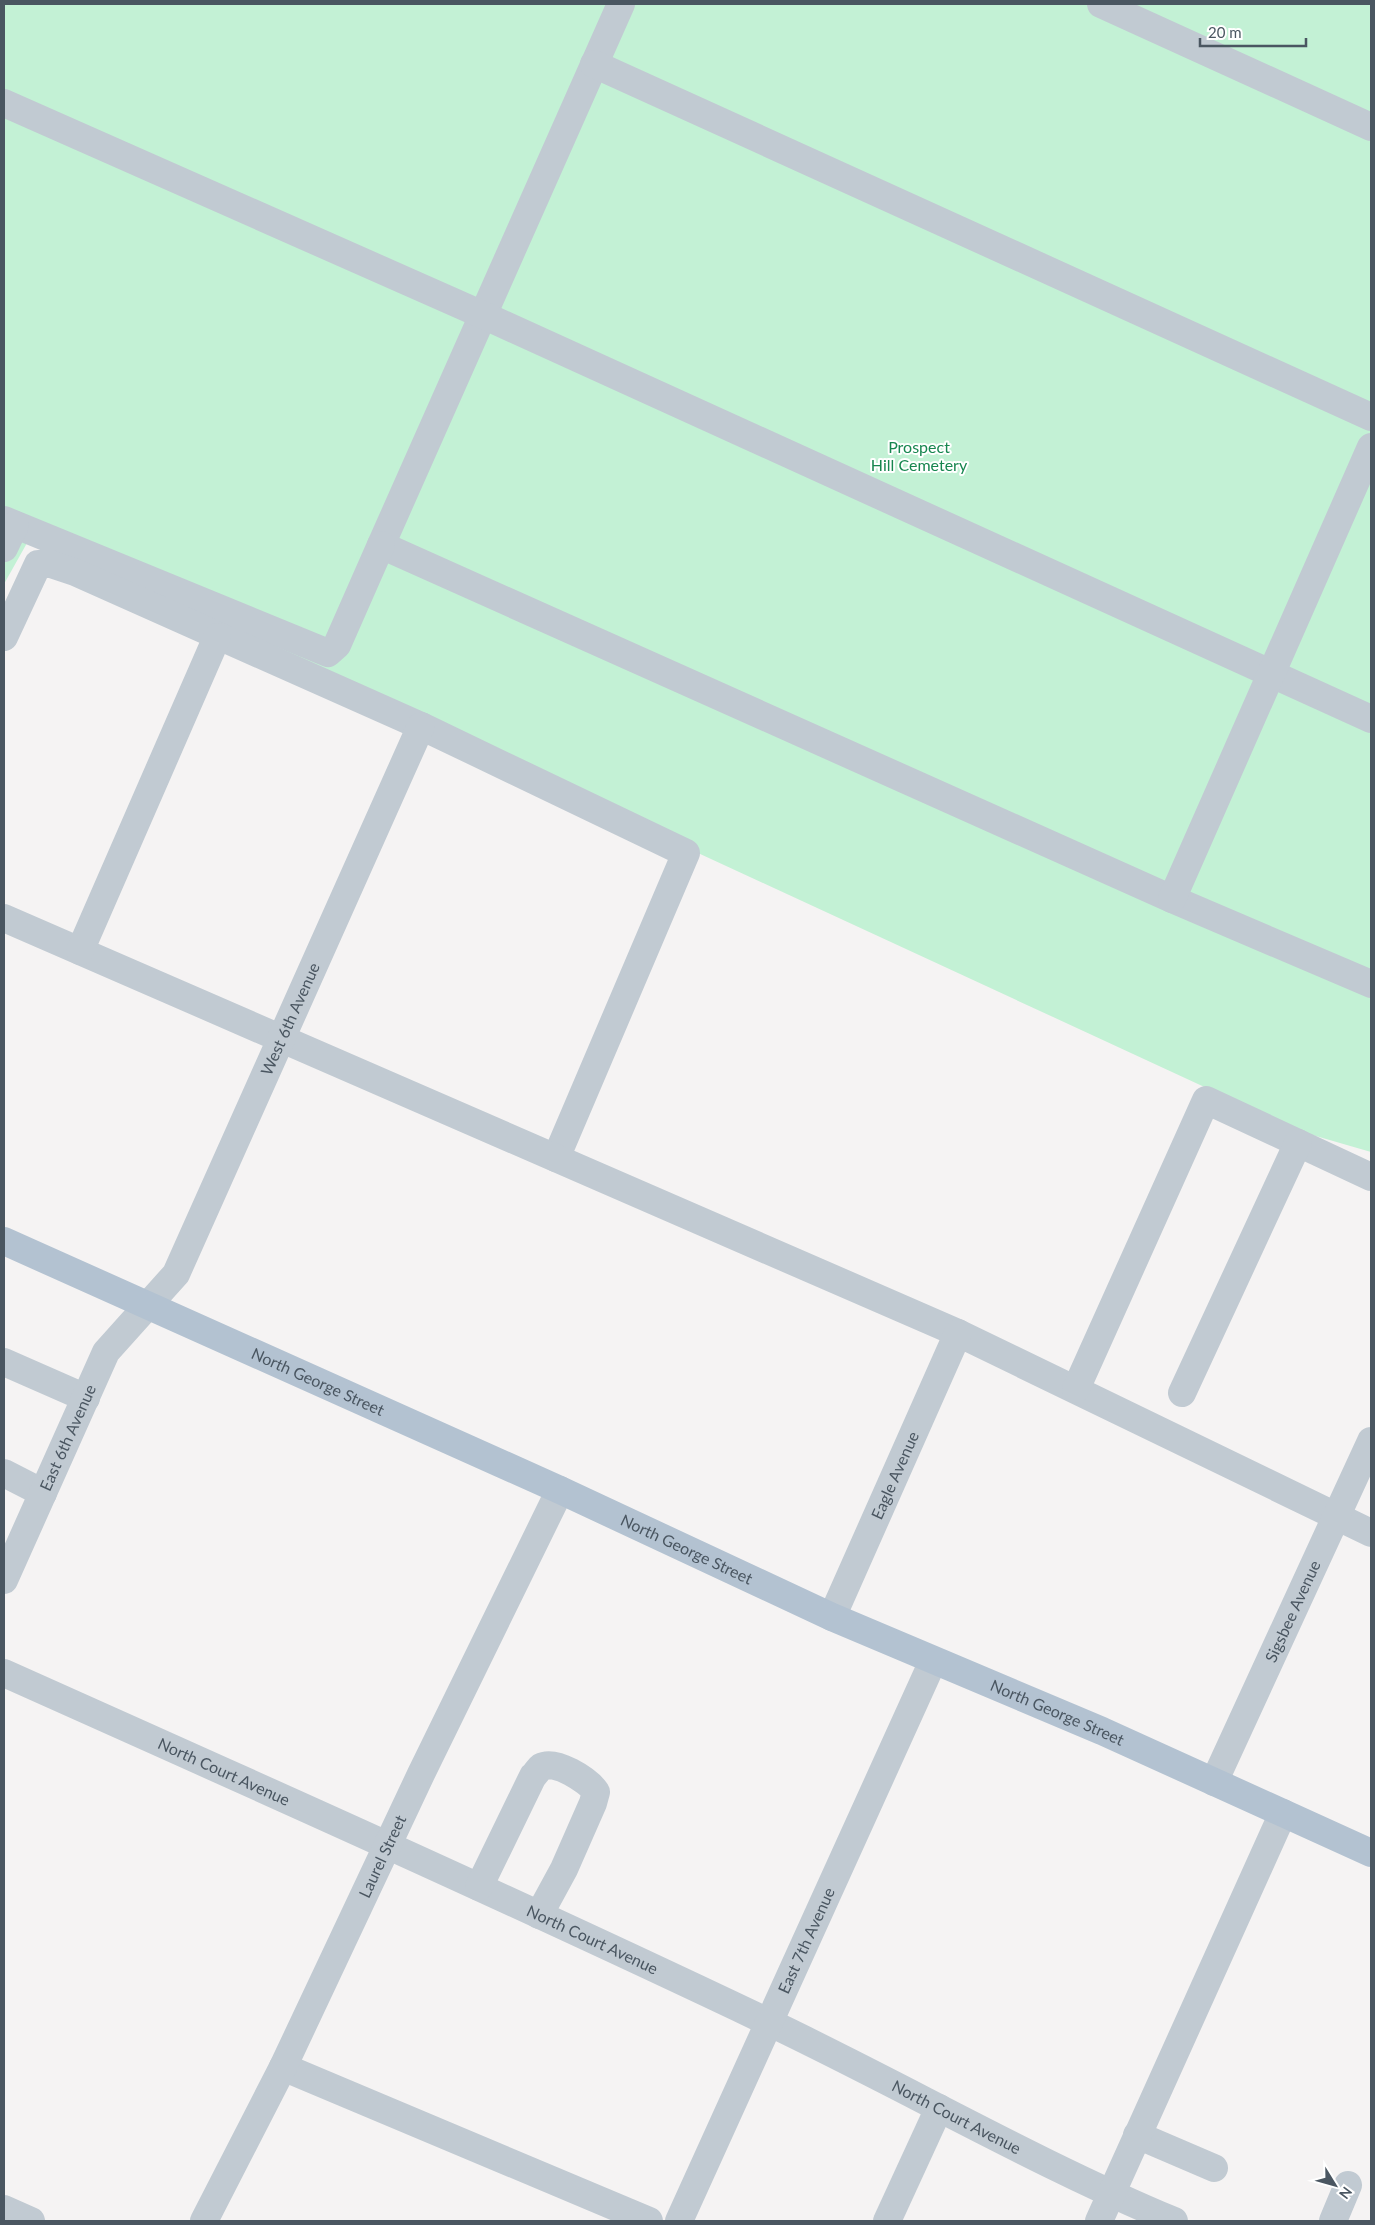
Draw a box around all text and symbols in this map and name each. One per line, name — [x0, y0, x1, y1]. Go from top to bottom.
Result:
scale bar — [1200, 15, 1306, 47]
text: 20 m — [1208, 23, 1242, 41]
park label: Prospect Hill Cemetery — [871, 437, 968, 474]
street label: West 6th Avenue — [256, 959, 323, 1078]
street label: North George Street — [249, 1343, 388, 1419]
street label: East 6th Avenue — [35, 1381, 99, 1494]
street label: Eagle Avenue — [867, 1428, 922, 1522]
street label: North George Street — [618, 1510, 756, 1588]
street label: Sigsbee Avenue — [1261, 1557, 1324, 1665]
street label: North George Street — [988, 1675, 1128, 1749]
street label: North Court Avenue — [155, 1733, 293, 1809]
street label: Laurel Street — [354, 1811, 409, 1900]
street label: East 7th Avenue — [773, 1884, 838, 1996]
street label: North Court Avenue — [524, 1900, 661, 1978]
street label: North Court Avenue — [889, 2076, 1024, 2157]
north arrow — [1310, 2160, 1360, 2210]
text: N — [1336, 2184, 1356, 2203]

